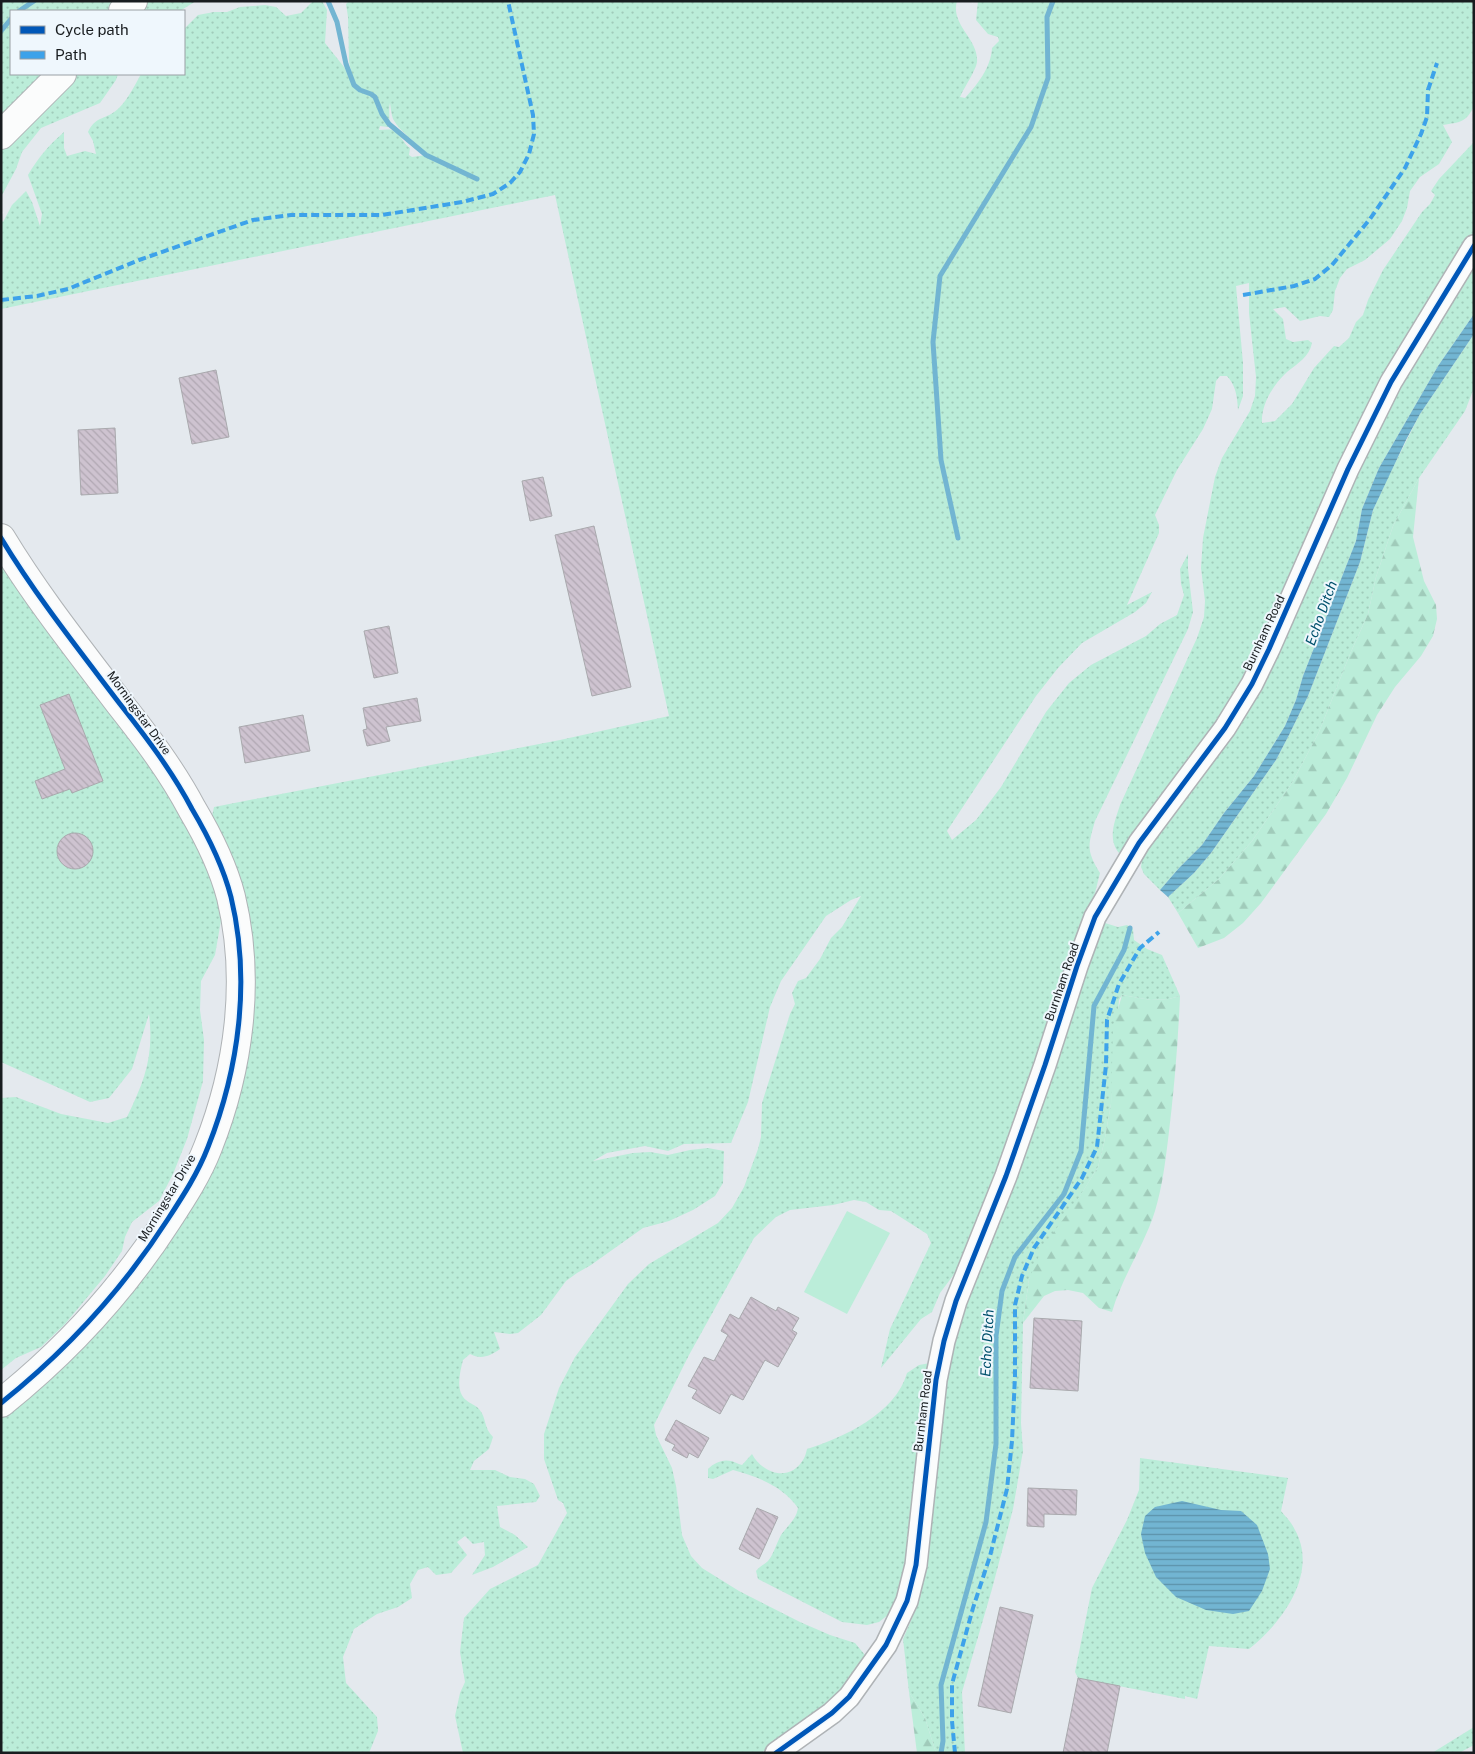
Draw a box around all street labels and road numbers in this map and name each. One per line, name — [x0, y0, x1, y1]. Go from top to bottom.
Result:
street label: Burnham Road — [1240, 593, 1288, 673]
street label: Morningstar Drive — [104, 669, 174, 758]
street label: Burnham Road — [1042, 941, 1082, 1023]
street label: Morningstar Drive — [135, 1151, 199, 1244]
street label: Burnham Road — [911, 1369, 935, 1453]

